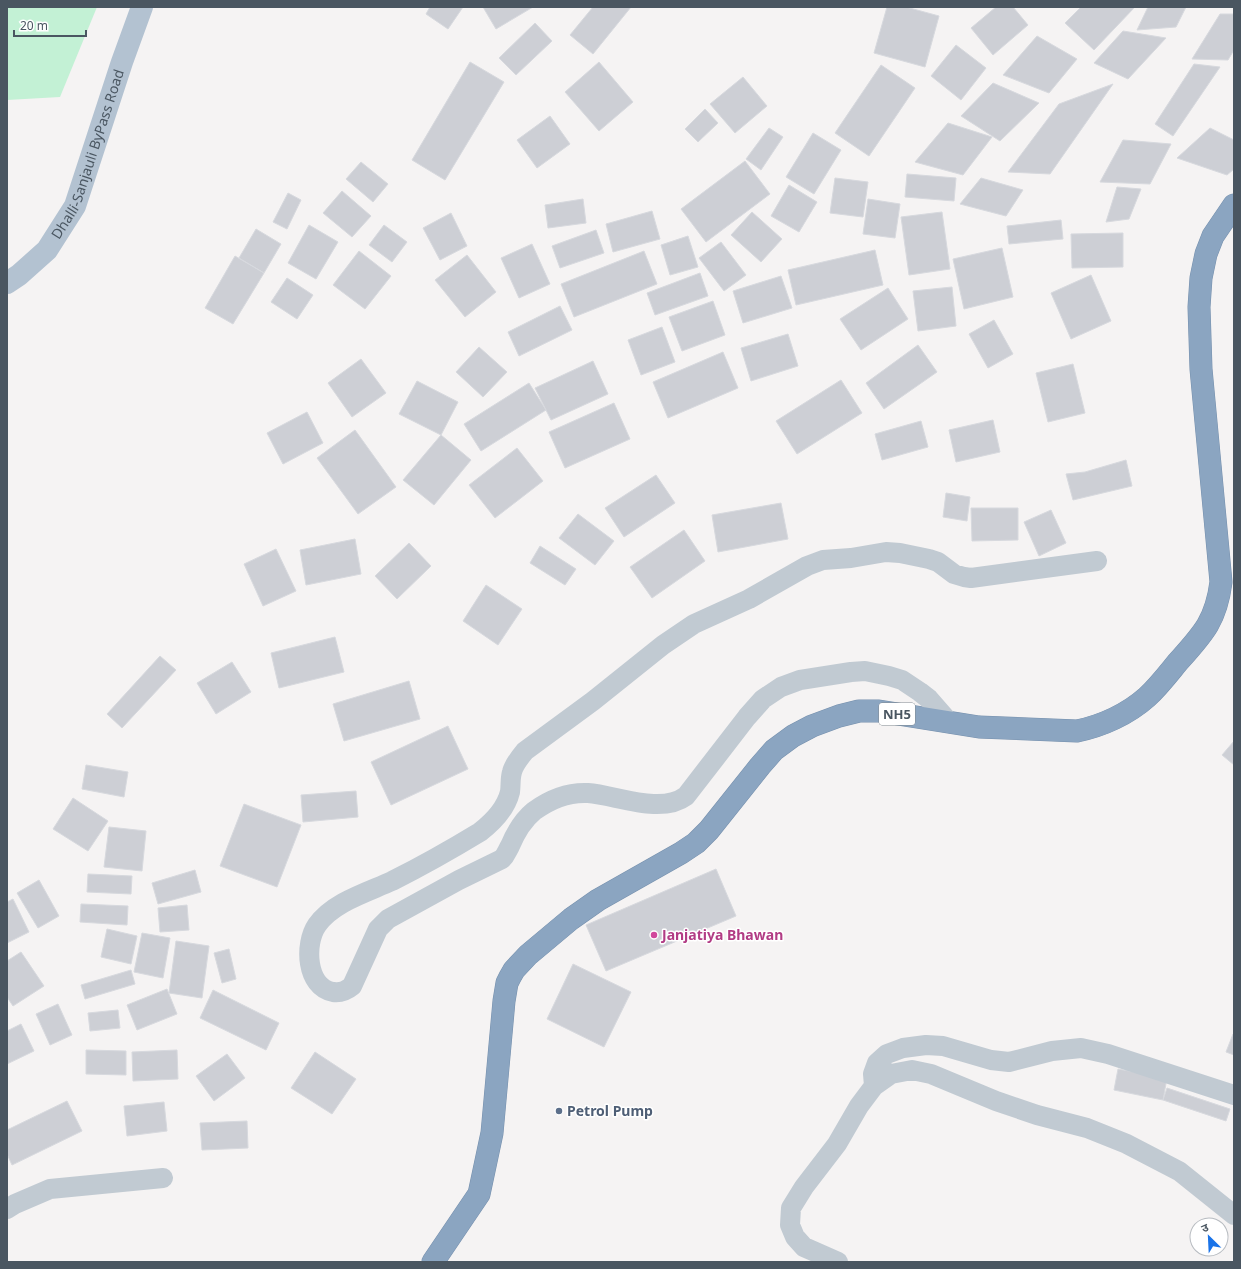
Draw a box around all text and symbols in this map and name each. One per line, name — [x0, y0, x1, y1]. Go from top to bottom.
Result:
scale bar — [14, 12, 86, 38]
text: 20 m — [20, 17, 48, 34]
street label: Dhalli-Sanjauli ByPass Road — [46, 67, 128, 242]
road number: NH5 — [879, 703, 915, 725]
place label: Janjatiya Bhawan — [660, 925, 783, 944]
marker: Janjatiya Bhawan — [649, 930, 659, 940]
place label: Petrol Pump — [567, 1101, 653, 1120]
marker: Petrol Pump — [554, 1106, 564, 1116]
north arrow — [1189, 1217, 1229, 1257]
text: उ — [1199, 1219, 1211, 1236]

